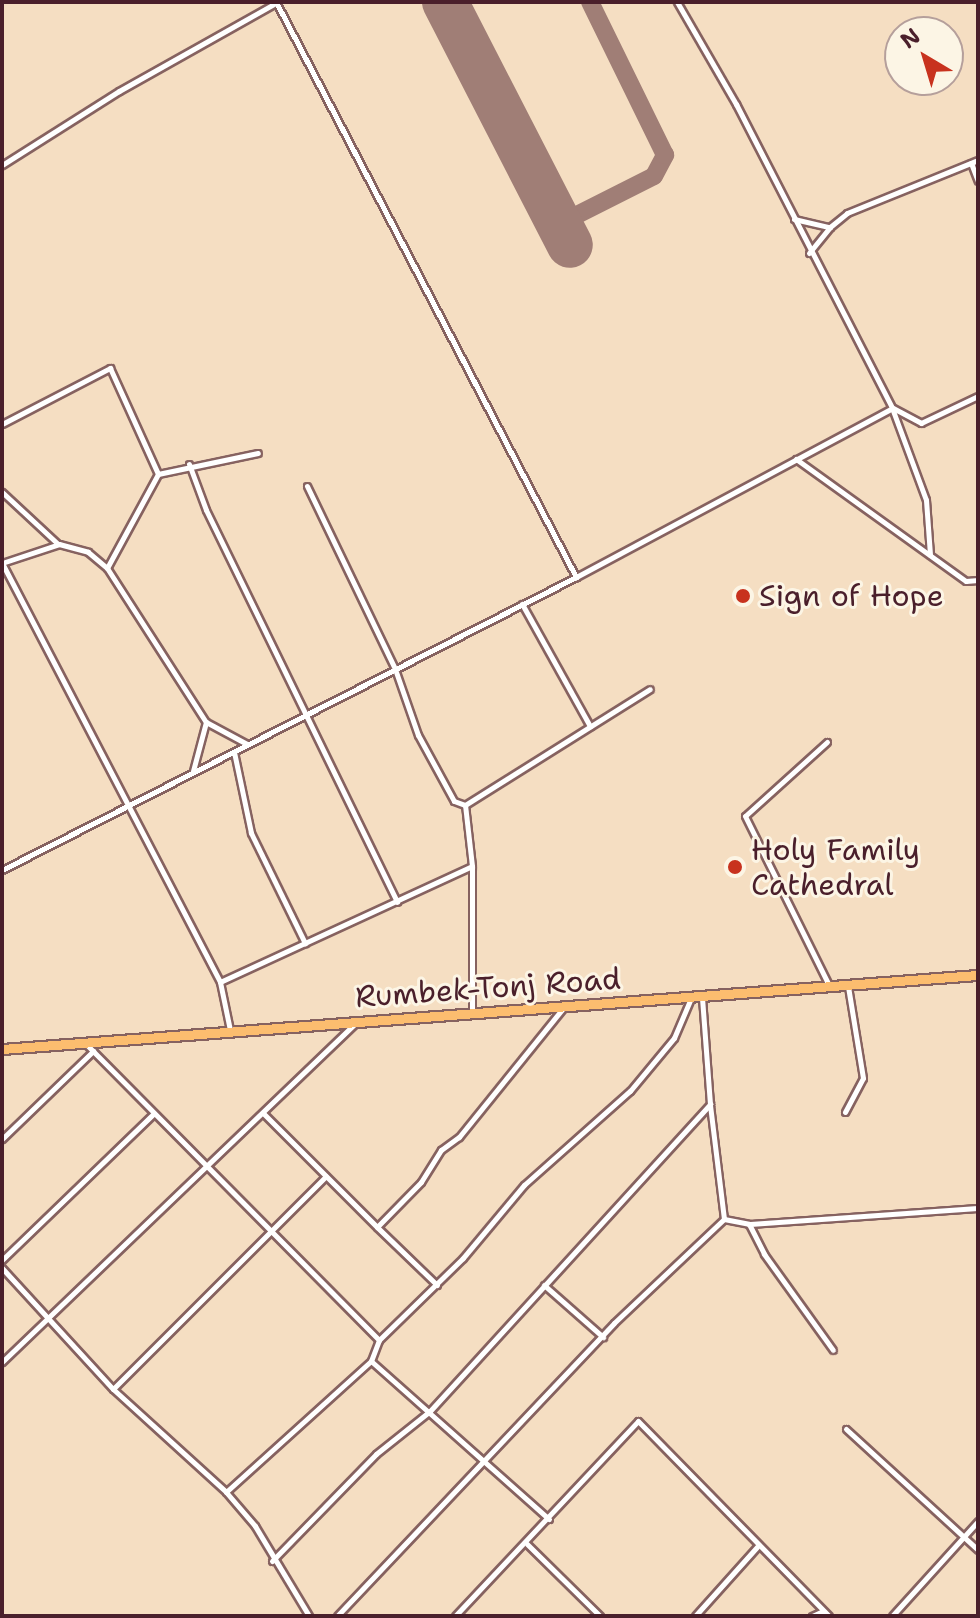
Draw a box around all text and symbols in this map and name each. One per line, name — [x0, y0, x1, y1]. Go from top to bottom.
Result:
north arrow — [884, 16, 964, 96]
text: N — [894, 21, 926, 55]
place label: Sign of Hope — [759, 578, 944, 614]
marker: Sign of Hope — [734, 587, 752, 605]
place label: Holy Family Cathedral — [751, 832, 920, 902]
marker: Holy Family Cathedral — [726, 858, 744, 876]
street label: Rumbek-Tonj Road — [354, 961, 622, 1015]

